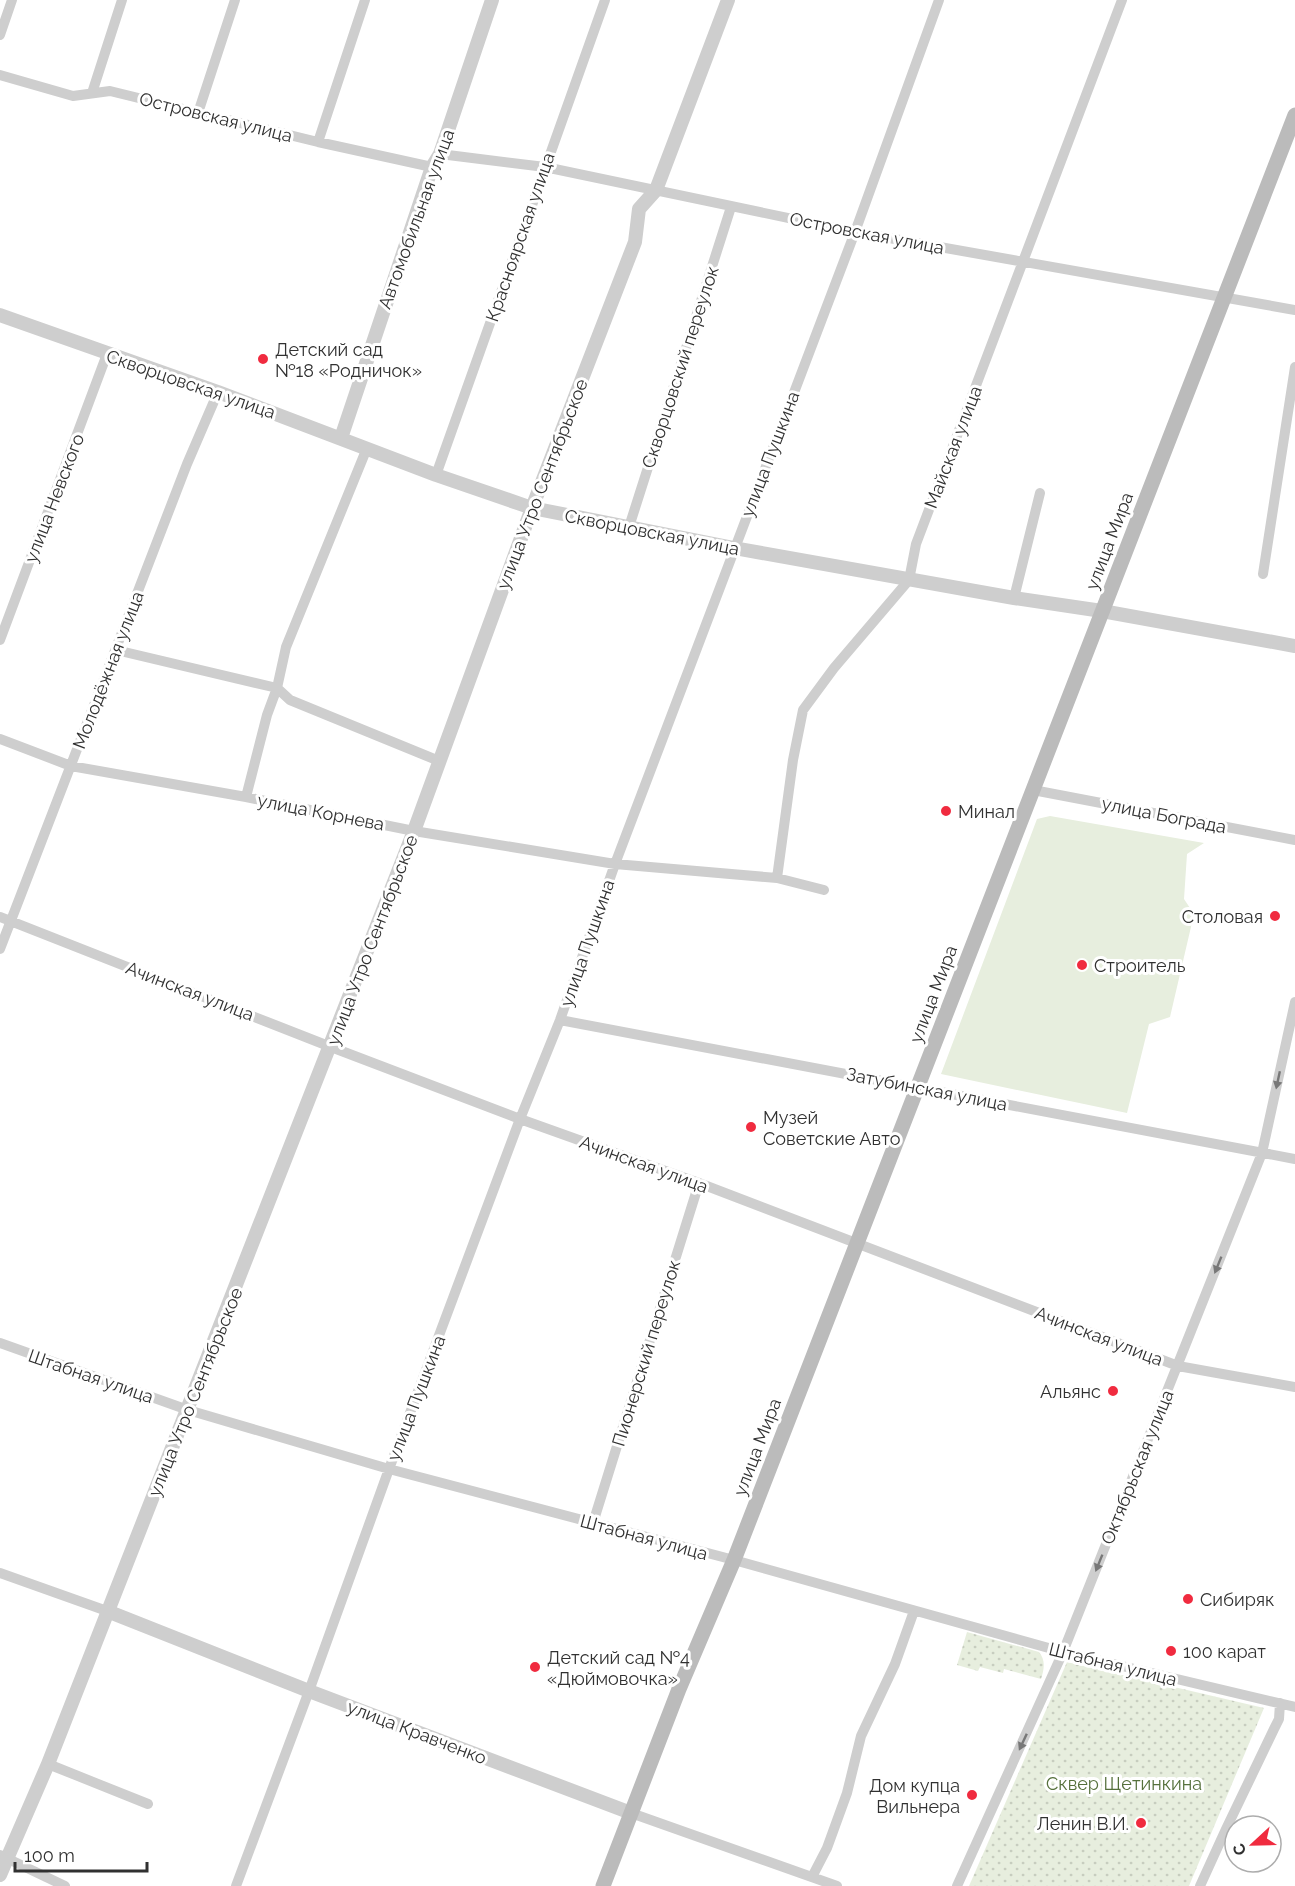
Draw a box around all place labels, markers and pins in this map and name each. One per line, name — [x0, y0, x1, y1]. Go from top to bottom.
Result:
place label: Детский сад №18 «Родничок» — [275, 339, 422, 381]
marker: Детский сад №18 «Родничок» — [256, 352, 270, 366]
place label: Минал — [958, 801, 1015, 822]
marker: Минал — [939, 804, 953, 818]
place label: Столовая — [1182, 906, 1263, 927]
marker: Столовая — [1268, 909, 1282, 923]
place label: Строитель — [1094, 955, 1186, 976]
marker: Строитель — [1075, 958, 1089, 972]
place label: Музей Советские Авто — [763, 1107, 901, 1149]
marker: Музей Советские Авто — [744, 1120, 758, 1134]
place label: Альянс — [1040, 1381, 1101, 1402]
marker: Альянс — [1106, 1384, 1120, 1398]
place label: Сибиряк — [1200, 1589, 1274, 1610]
marker: Сибиряк — [1181, 1592, 1195, 1606]
place label: 100 карат — [1183, 1641, 1266, 1662]
marker: 100 карат — [1164, 1644, 1178, 1658]
place label: Детский сад №4 «Дюймовочка» — [547, 1647, 690, 1689]
marker: Детский сад №4 «Дюймовочка» — [528, 1660, 542, 1674]
place label: Дом купца Вильнера — [869, 1775, 960, 1817]
marker: Дом купца Вильнера — [965, 1788, 979, 1802]
place label: Ленин В.И. — [1037, 1813, 1129, 1834]
marker: Ленин В.И. — [1134, 1816, 1148, 1830]

